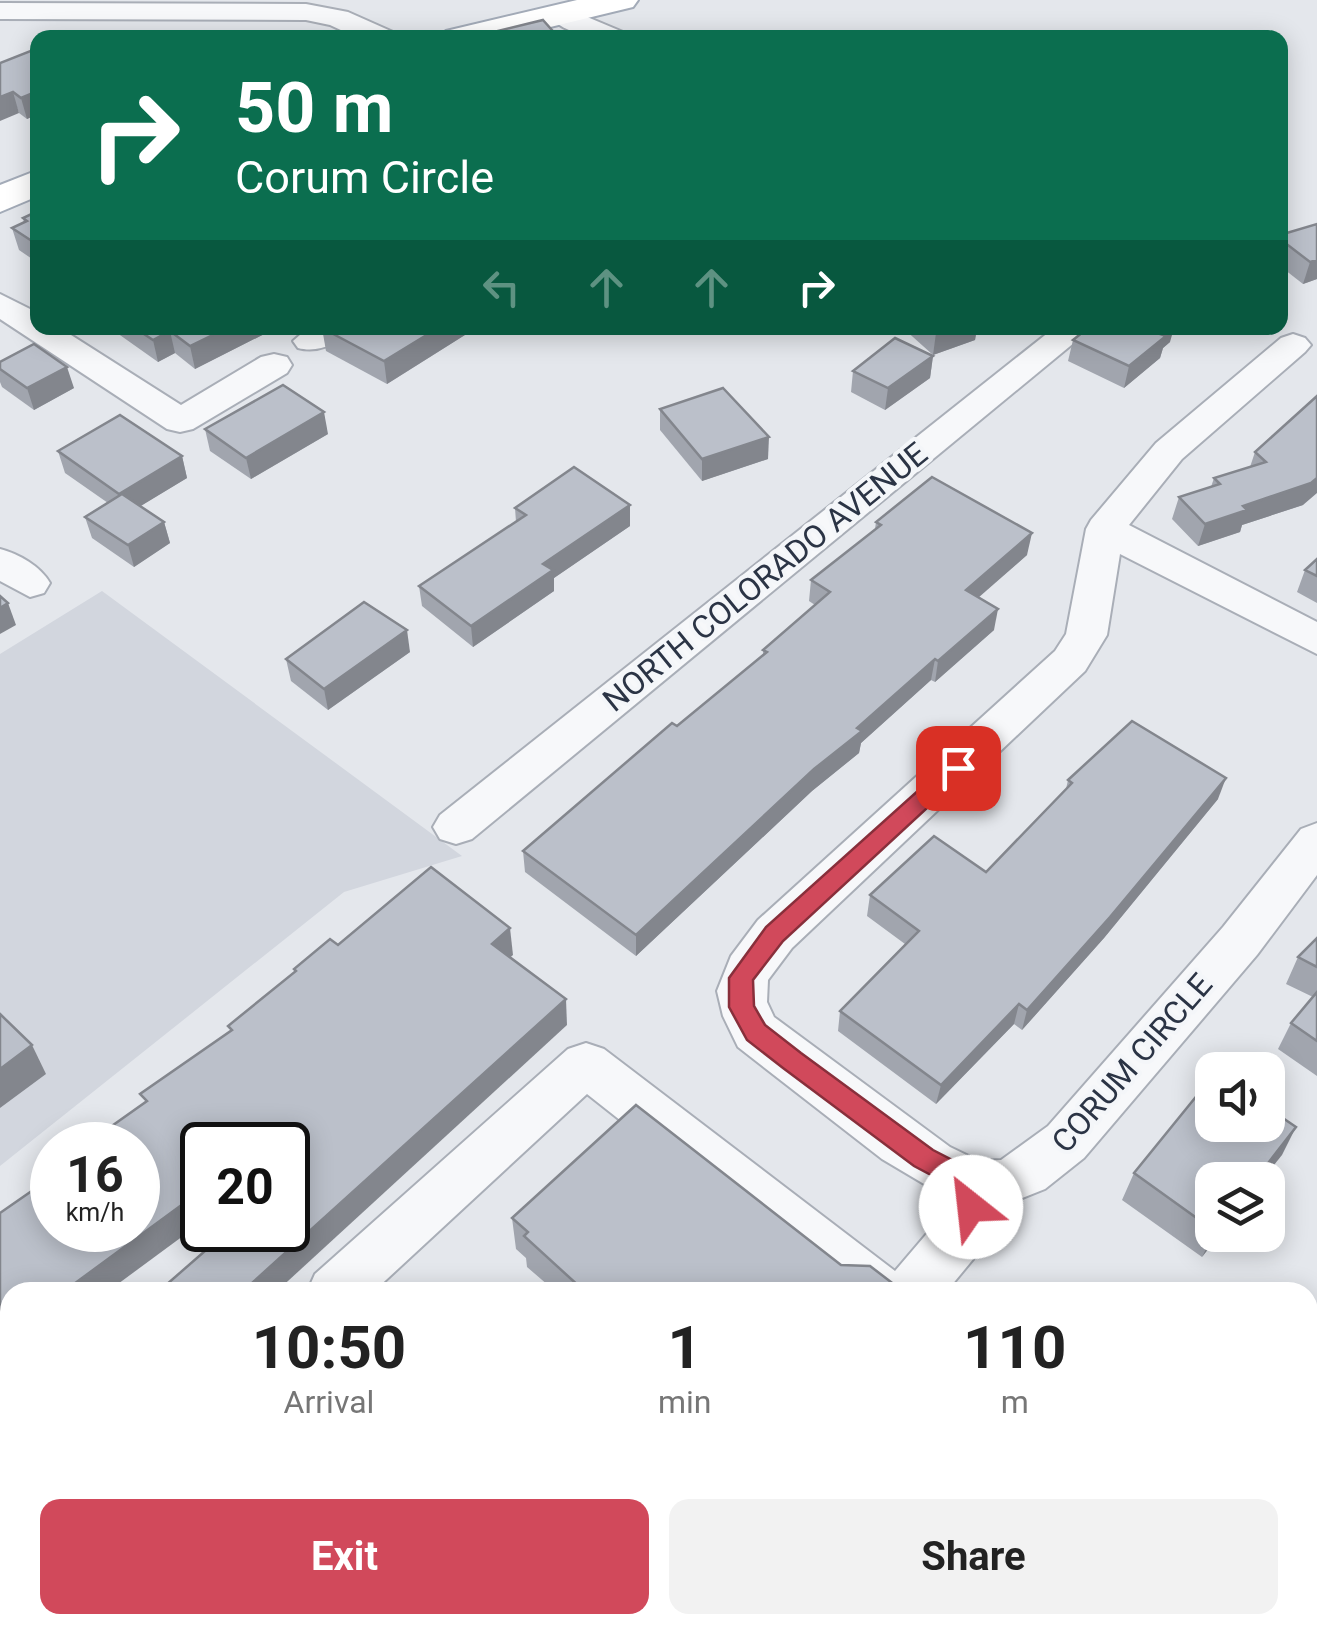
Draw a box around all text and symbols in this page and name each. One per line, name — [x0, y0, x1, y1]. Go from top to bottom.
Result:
text: 50 m — [235, 67, 393, 149]
icon: right — [70, 70, 200, 200]
text: Corum Circle — [235, 151, 494, 204]
icon: left — [474, 260, 529, 315]
icon: ahead — [579, 260, 634, 315]
icon: ahead — [684, 260, 739, 315]
icon: right — [789, 260, 844, 315]
street label: NORTH COLORADO AVENUE — [595, 435, 935, 719]
pin — [916, 726, 1001, 811]
icon: arrive — [931, 741, 986, 796]
street label: CORUM CIRCLE — [1044, 966, 1220, 1160]
map controls — [1195, 1052, 1285, 1252]
button: sound — [1195, 1052, 1285, 1142]
speed limit sign: 20 — [180, 1122, 310, 1252]
text: 16 — [66, 1146, 124, 1204]
position arrow — [919, 1155, 1023, 1259]
button: layers — [1195, 1162, 1285, 1252]
text: km/h — [66, 1198, 124, 1227]
text: 10:50 — [252, 1312, 406, 1383]
text: 1 — [667, 1312, 702, 1383]
text: 110 — [963, 1312, 1066, 1383]
text: Arrival — [284, 1383, 374, 1421]
text: min — [658, 1383, 711, 1421]
text: m — [1001, 1383, 1029, 1421]
button: Exit — [40, 1499, 649, 1614]
button: Share — [669, 1499, 1278, 1614]

